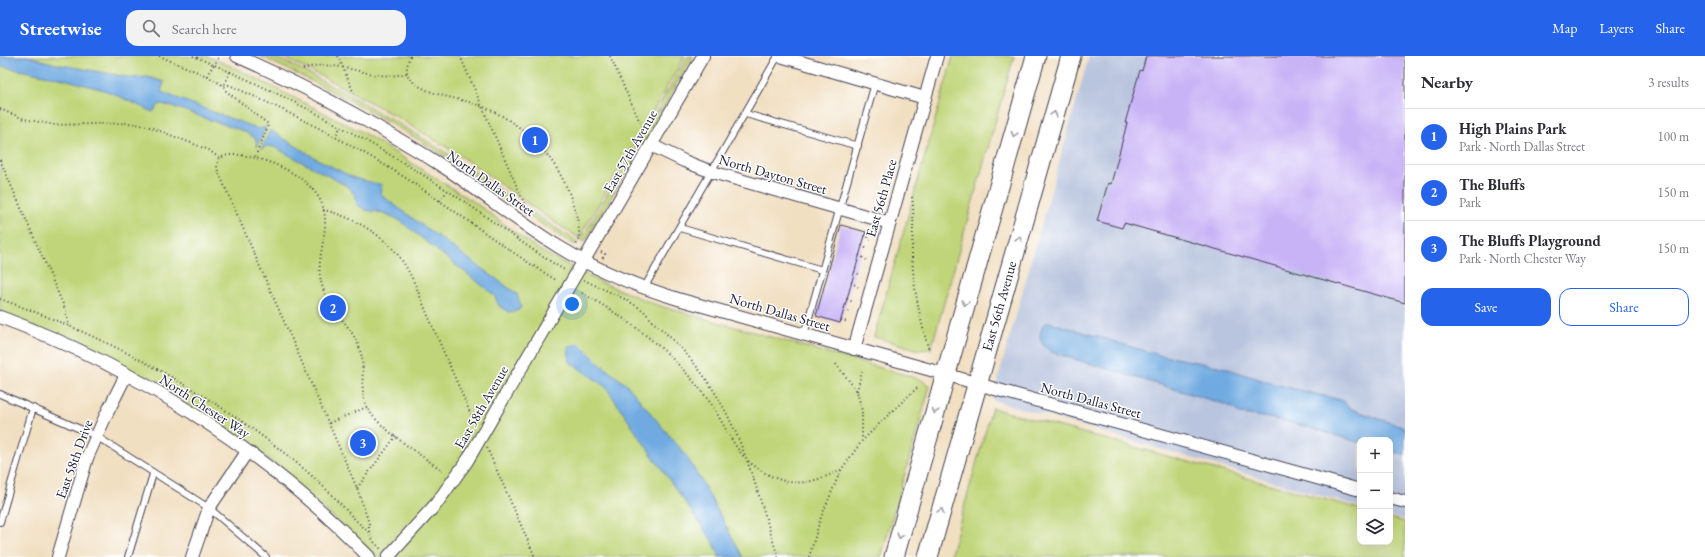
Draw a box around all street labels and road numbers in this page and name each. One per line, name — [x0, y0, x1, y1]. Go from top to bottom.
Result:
street label: East 57th Avenue — [599, 106, 661, 196]
street label: North Dallas Street — [443, 146, 539, 220]
street label: North Dayton Street — [717, 150, 830, 198]
street label: East 56th Place — [861, 156, 901, 239]
street label: East 56th Avenue — [978, 258, 1021, 353]
street label: North Dallas Street — [728, 289, 833, 335]
street label: East 58th Avenue — [450, 362, 512, 452]
street label: North Chester Way — [156, 370, 254, 442]
street label: North Dallas Street — [1039, 378, 1144, 422]
street label: East 58th Drive — [51, 417, 97, 501]

